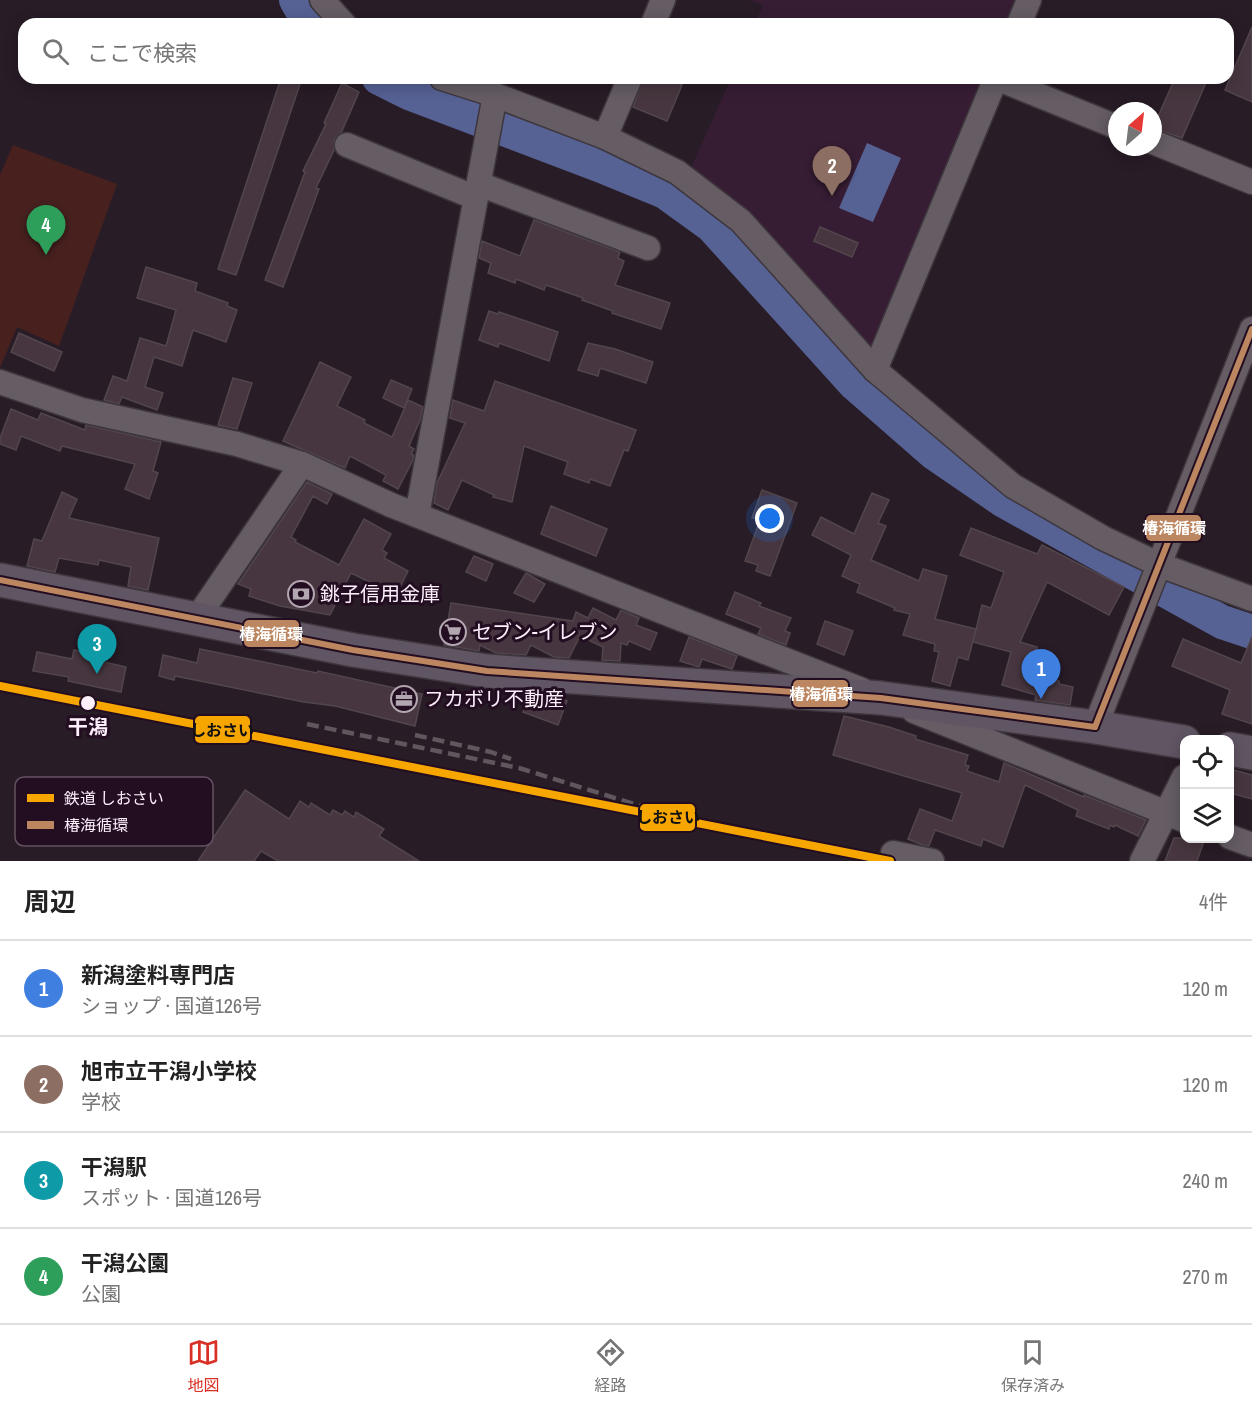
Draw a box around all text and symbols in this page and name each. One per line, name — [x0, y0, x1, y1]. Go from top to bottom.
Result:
search box — [18, 18, 1234, 84]
icon: search — [39, 35, 72, 68]
text: ここで検索 — [87, 38, 197, 68]
north arrow — [1108, 102, 1162, 156]
pin: 2 — [812, 146, 852, 196]
pin: 4 — [26, 206, 66, 255]
your location — [755, 504, 784, 533]
line badge: 椿海循環 — [1145, 514, 1202, 542]
text: 椿海循環 — [1142, 517, 1206, 539]
bank icon: 銚子信用金庫 — [286, 579, 316, 609]
place label: 銚子信用金庫 — [320, 580, 440, 607]
supermarket icon: セブン-イレブン — [438, 617, 468, 647]
place label: セブン-イレブン — [472, 618, 617, 645]
line badge: 椿海循環 — [243, 619, 300, 648]
text: 椿海循環 — [239, 623, 303, 645]
pin: 3 — [78, 624, 116, 674]
pin: 1 — [1022, 650, 1060, 699]
line badge: 椿海循環 — [792, 679, 849, 708]
text: 椿海循環 — [789, 683, 853, 705]
office icon: フカボリ不動産 — [389, 684, 419, 714]
place label: フカボリ不動産 — [424, 685, 564, 712]
marker: 干潟 — [79, 694, 97, 712]
place label: 干潟 — [68, 713, 108, 740]
line badge: しおさい — [194, 715, 251, 744]
text: しおさい — [190, 719, 254, 741]
map controls — [1180, 735, 1234, 843]
button: locate — [1180, 735, 1234, 789]
legend — [15, 777, 213, 846]
text: 鉄道 しおさい — [64, 787, 164, 809]
button: layers — [1180, 789, 1234, 843]
line badge: しおさい — [639, 803, 696, 832]
text: しおさい — [636, 806, 700, 828]
text: 椿海循環 — [64, 814, 128, 836]
text: 周辺 — [24, 884, 76, 919]
text: 4件 — [1199, 888, 1228, 915]
text: 新潟塗料専門店 — [81, 960, 235, 990]
text: 1 — [39, 975, 48, 1002]
text: 120 m — [1182, 975, 1228, 1002]
text: ショップ · 国道126号 — [81, 992, 262, 1019]
text: 旭市立干潟小学校 — [81, 1056, 257, 1086]
text: 2 — [39, 1071, 48, 1098]
text: 120 m — [1182, 1071, 1228, 1098]
text: 学校 — [81, 1088, 121, 1115]
text: 干潟駅 — [81, 1152, 147, 1182]
text: 3 — [39, 1167, 48, 1194]
text: 240 m — [1182, 1167, 1228, 1194]
text: スポット · 国道126号 — [81, 1184, 262, 1211]
text: 干潟公園 — [81, 1248, 169, 1278]
text: 4 — [39, 1263, 48, 1290]
text: 270 m — [1182, 1263, 1228, 1290]
text: 公園 — [81, 1280, 121, 1307]
tab: 地図 — [187, 1336, 220, 1396]
tab: 経路 — [594, 1336, 627, 1396]
tab: 保存済み — [1001, 1336, 1065, 1396]

